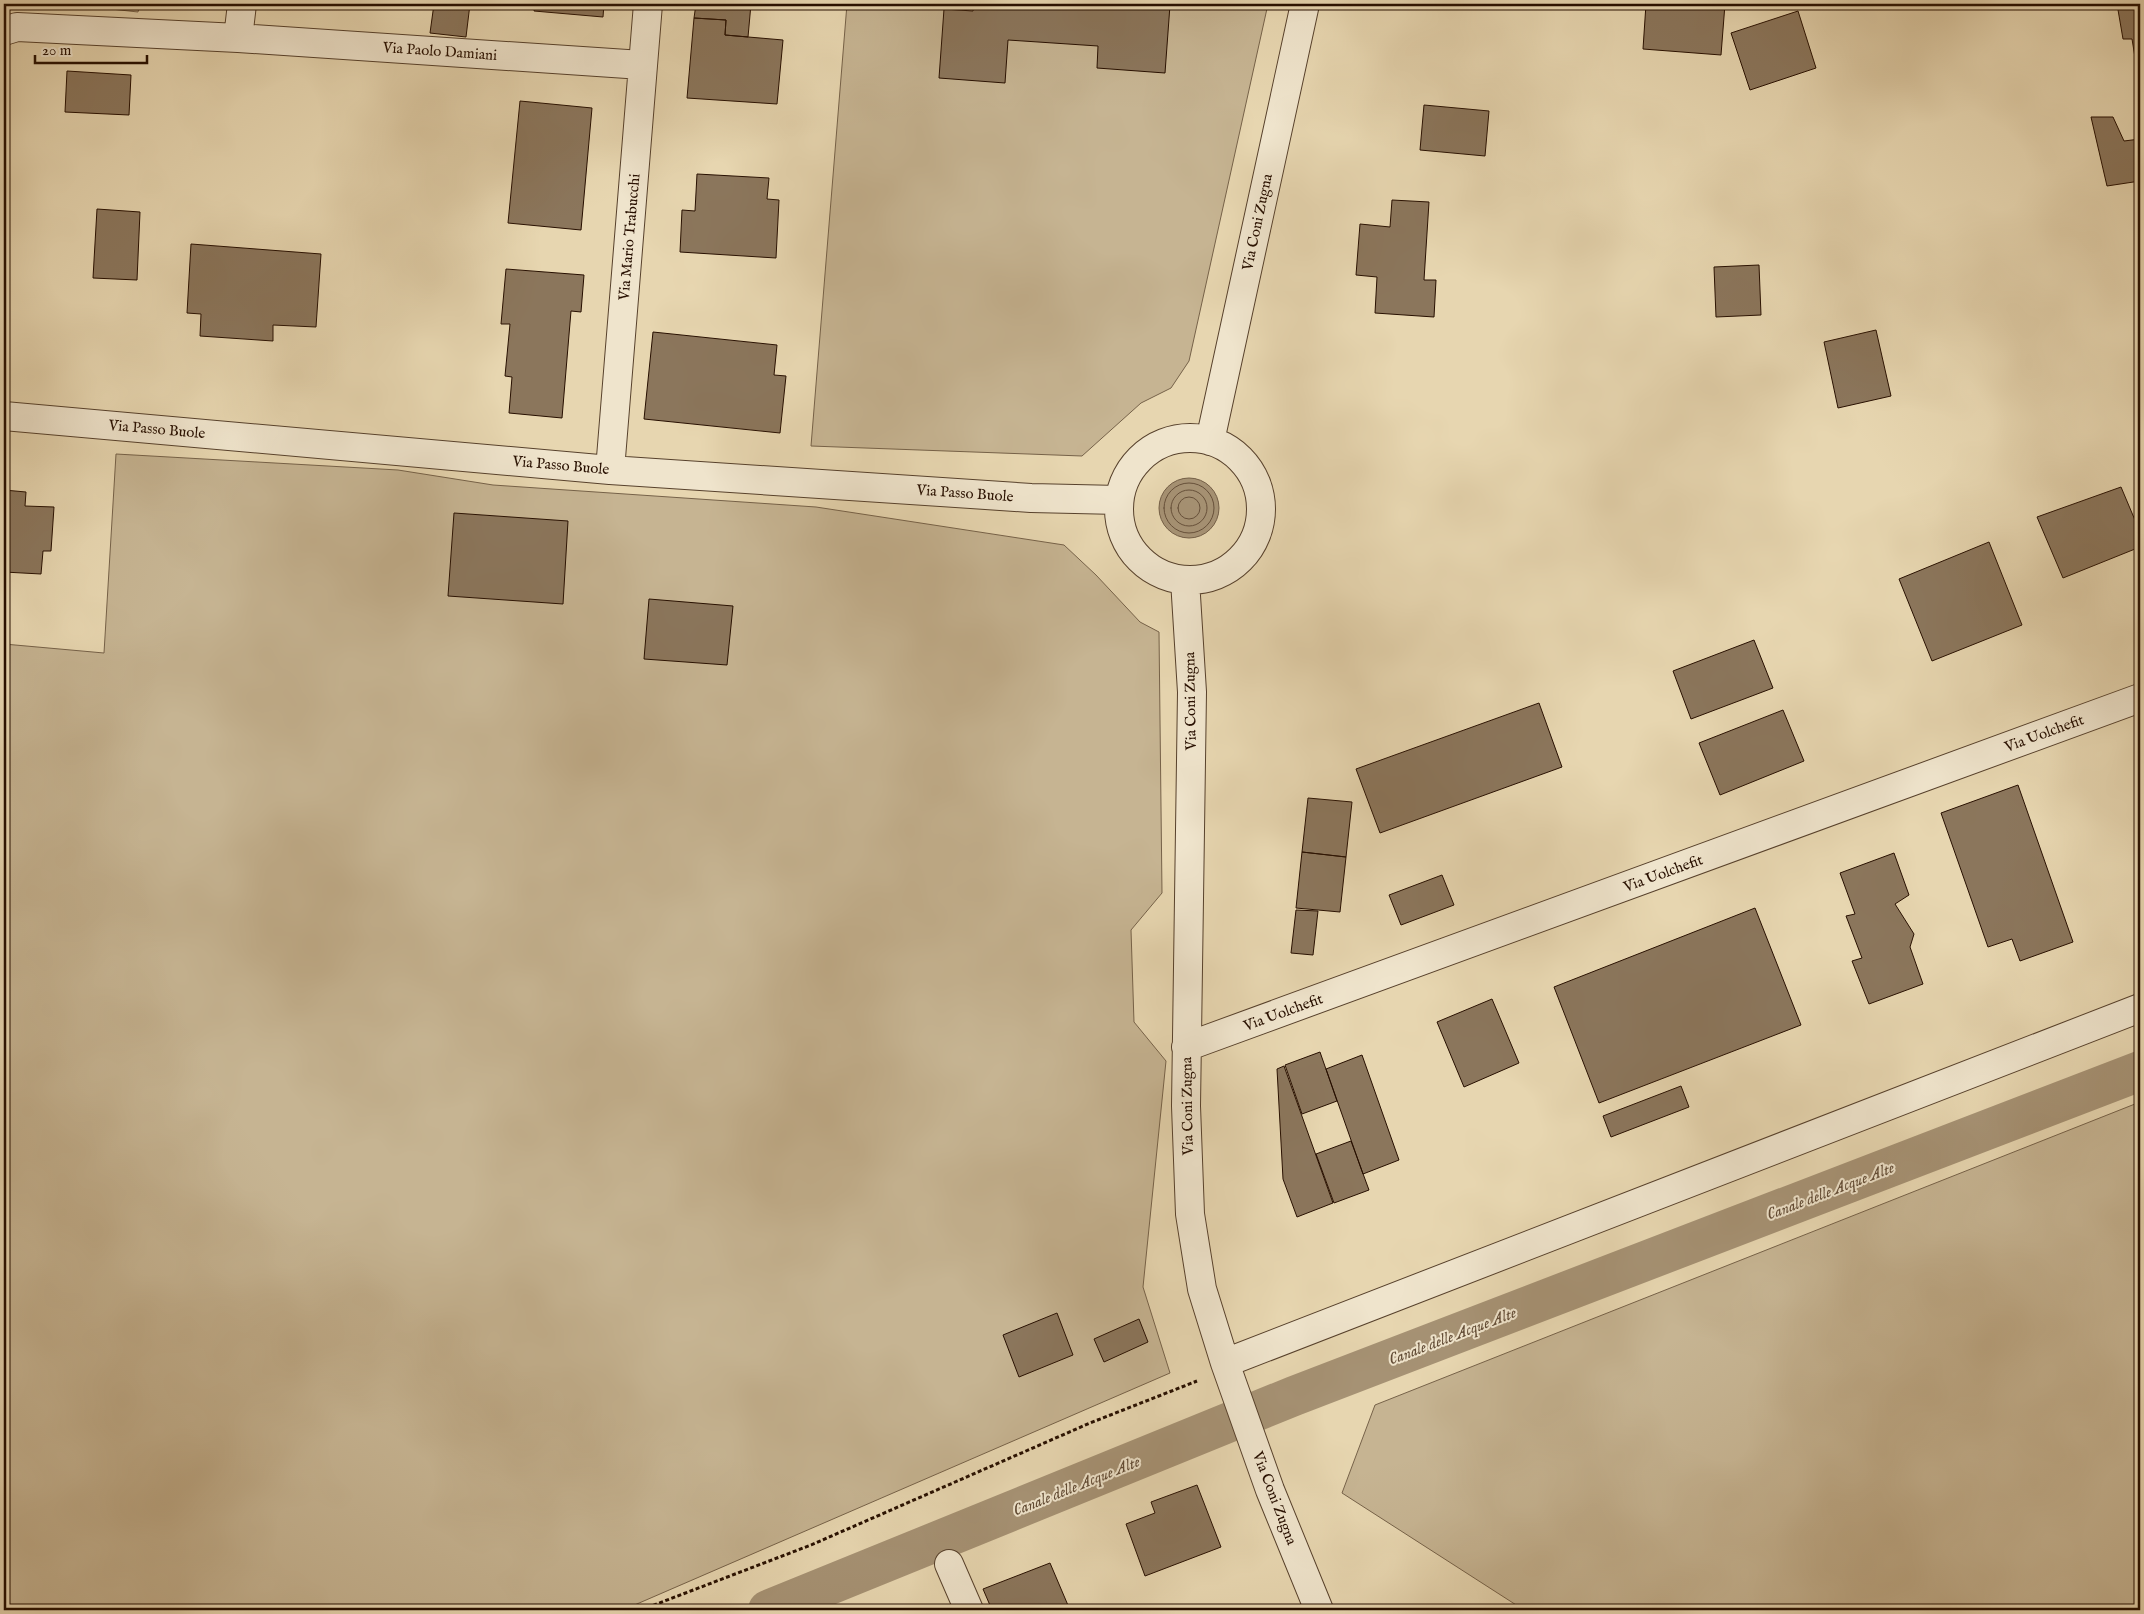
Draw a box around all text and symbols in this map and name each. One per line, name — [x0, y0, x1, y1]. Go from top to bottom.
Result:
scale bar — [35, 32, 148, 64]
street label: Via Paolo Damiani — [381, 38, 498, 65]
text: 20 m — [42, 41, 72, 60]
street label: Via Coni Zugna — [1238, 171, 1277, 273]
street label: Via Mario Trabucchi — [614, 173, 645, 302]
street label: Via Passo Buole — [107, 416, 206, 443]
street label: Via Passo Buole — [511, 452, 610, 479]
street label: Via Passo Buole — [915, 481, 1014, 506]
street label: Via Coni Zugna — [1180, 651, 1201, 751]
street label: Via Uolchefit — [2001, 710, 2086, 757]
street label: Via Uolchefit — [1620, 850, 1705, 897]
street label: Via Uolchefit — [1240, 989, 1325, 1036]
street label: Via Coni Zugna — [1177, 1056, 1198, 1156]
water label: Canale delle Acque Alte — [1764, 1158, 1898, 1225]
water label: Canale delle Acque Alte — [1386, 1303, 1520, 1370]
street label: Via Coni Zugna — [1248, 1448, 1301, 1548]
water label: Canale delle Acque Alte — [1010, 1452, 1144, 1521]

